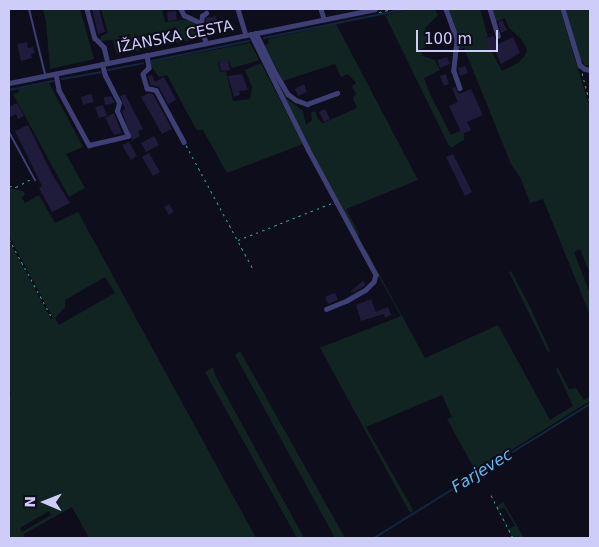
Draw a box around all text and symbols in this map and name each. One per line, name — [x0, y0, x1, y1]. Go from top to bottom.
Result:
street label: IŽANSKA CESTA — [115, 17, 235, 57]
scale bar — [419, 20, 502, 52]
text: 100 m — [424, 30, 472, 48]
water label: Farjevec — [448, 445, 516, 497]
north arrow — [20, 477, 70, 527]
text: N — [22, 496, 38, 508]

